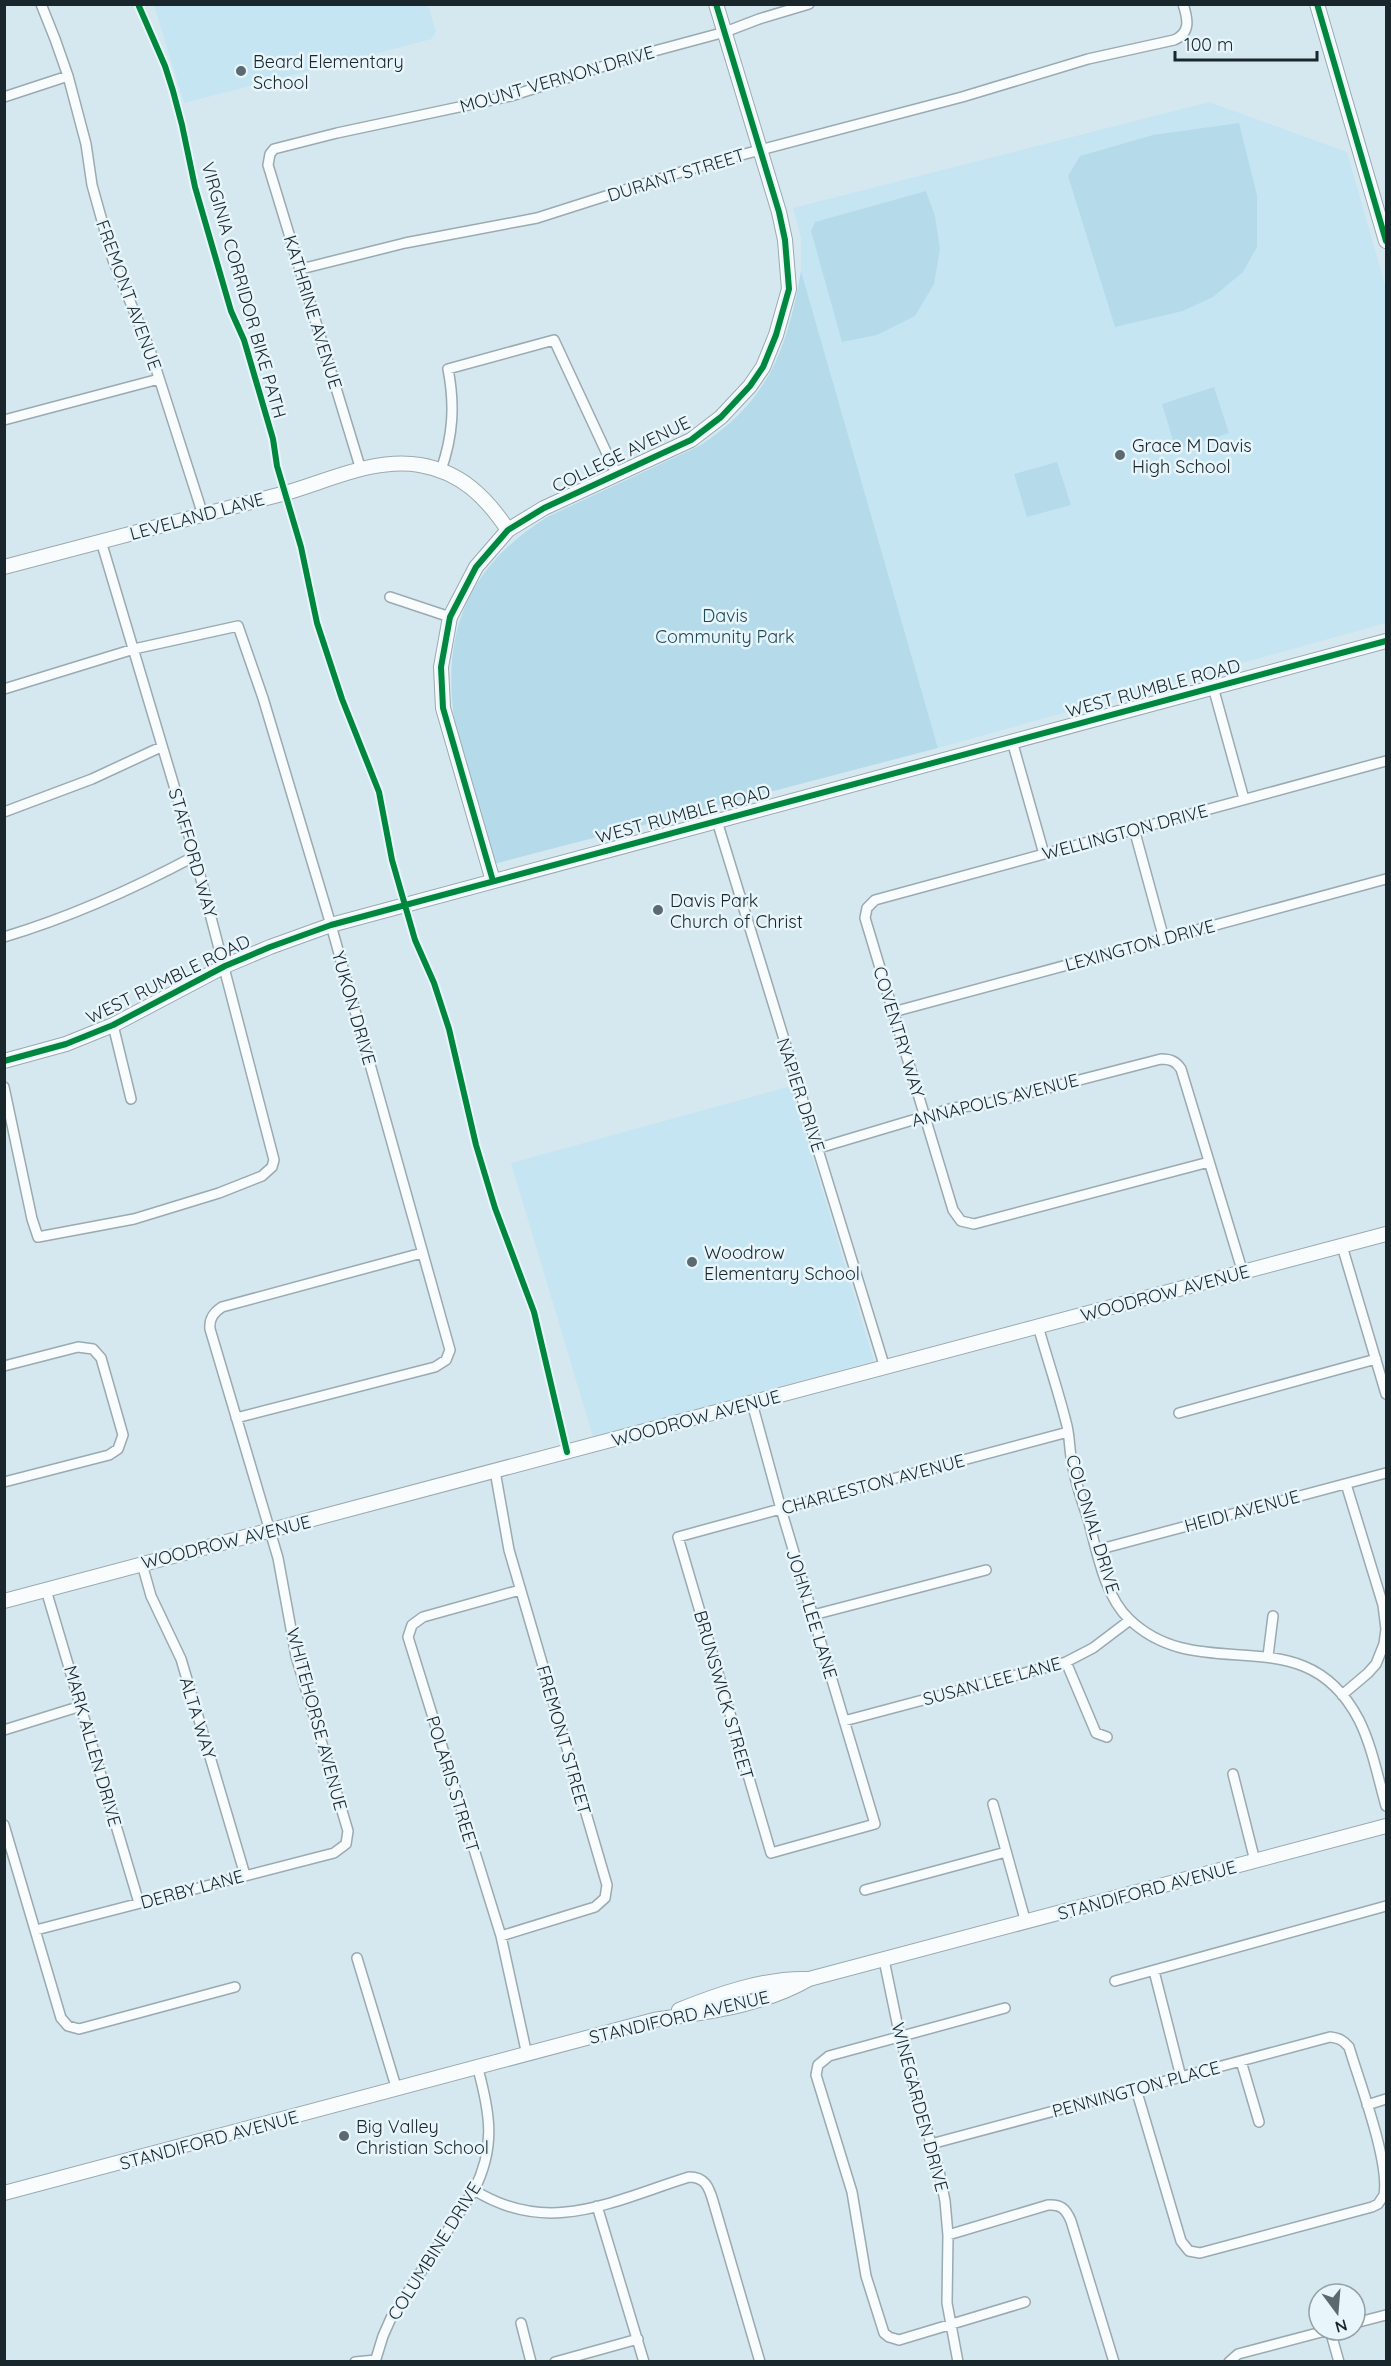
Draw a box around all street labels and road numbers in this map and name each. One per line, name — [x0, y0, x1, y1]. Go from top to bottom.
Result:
street label: MOUNT VERNON DRIVE — [457, 40, 657, 118]
street label: DURANT STREET — [604, 143, 748, 207]
street label: VIRGINIA CORRIDOR BIKE PATH — [196, 159, 292, 421]
street label: FREMONT AVENUE — [91, 217, 167, 373]
street label: KATHRINE AVENUE — [279, 232, 347, 392]
street label: COLLEGE AVENUE — [548, 411, 694, 497]
street label: LEVELAND LANE — [127, 487, 267, 545]
street label: WEST RUMBLE ROAD — [1063, 654, 1243, 722]
street label: WEST RUMBLE ROAD — [593, 780, 773, 848]
street label: STAFFORD WAY — [164, 786, 222, 920]
street label: WELLINGTON DRIVE — [1040, 799, 1210, 865]
street label: LEXINGTON DRIVE — [1062, 914, 1218, 976]
street label: WEST RUMBLE ROAD — [82, 929, 254, 1029]
street label: YUKON DRIVE — [327, 948, 381, 1068]
street label: COVENTRY WAY — [868, 964, 930, 1100]
street label: NAPIER DRIVE — [772, 1035, 830, 1155]
street label: ANNAPOLIS AVENUE — [909, 1068, 1081, 1132]
street label: WOODROW AVENUE — [1078, 1259, 1252, 1327]
street label: WOODROW AVENUE — [609, 1384, 783, 1452]
street label: CHARLESTON AVENUE — [779, 1448, 967, 1520]
street label: COLONIAL DRIVE — [1061, 1452, 1125, 1596]
street label: HEIDI AVENUE — [1182, 1485, 1302, 1537]
street label: WOODROW AVENUE — [139, 1510, 313, 1574]
street label: JOHN LEE LANE — [781, 1546, 843, 1682]
street label: BRUNSWICK STREET — [689, 1608, 759, 1782]
street label: WHITEHORSE AVENUE — [282, 1625, 352, 1813]
street label: SUSAN LEE LANE — [920, 1652, 1064, 1710]
street label: MARK ALLEN DRIVE — [59, 1663, 127, 1829]
street label: FREMONT STREET — [532, 1663, 596, 1818]
street label: ALTA WAY — [175, 1674, 221, 1762]
street label: POLARIS STREET — [421, 1713, 485, 1855]
street label: STANDIFORD AVENUE — [1055, 1855, 1239, 1925]
street label: DERBY LANE — [138, 1864, 246, 1914]
street label: STANDIFORD AVENUE — [587, 1985, 771, 2049]
street label: WINEGARDEN DRIVE — [886, 2020, 954, 2194]
street label: PENNINGTON PLACE — [1049, 2056, 1223, 2122]
street label: STANDIFORD AVENUE — [117, 2105, 301, 2175]
street label: COLUMBINE DRIVE — [382, 2178, 486, 2324]

